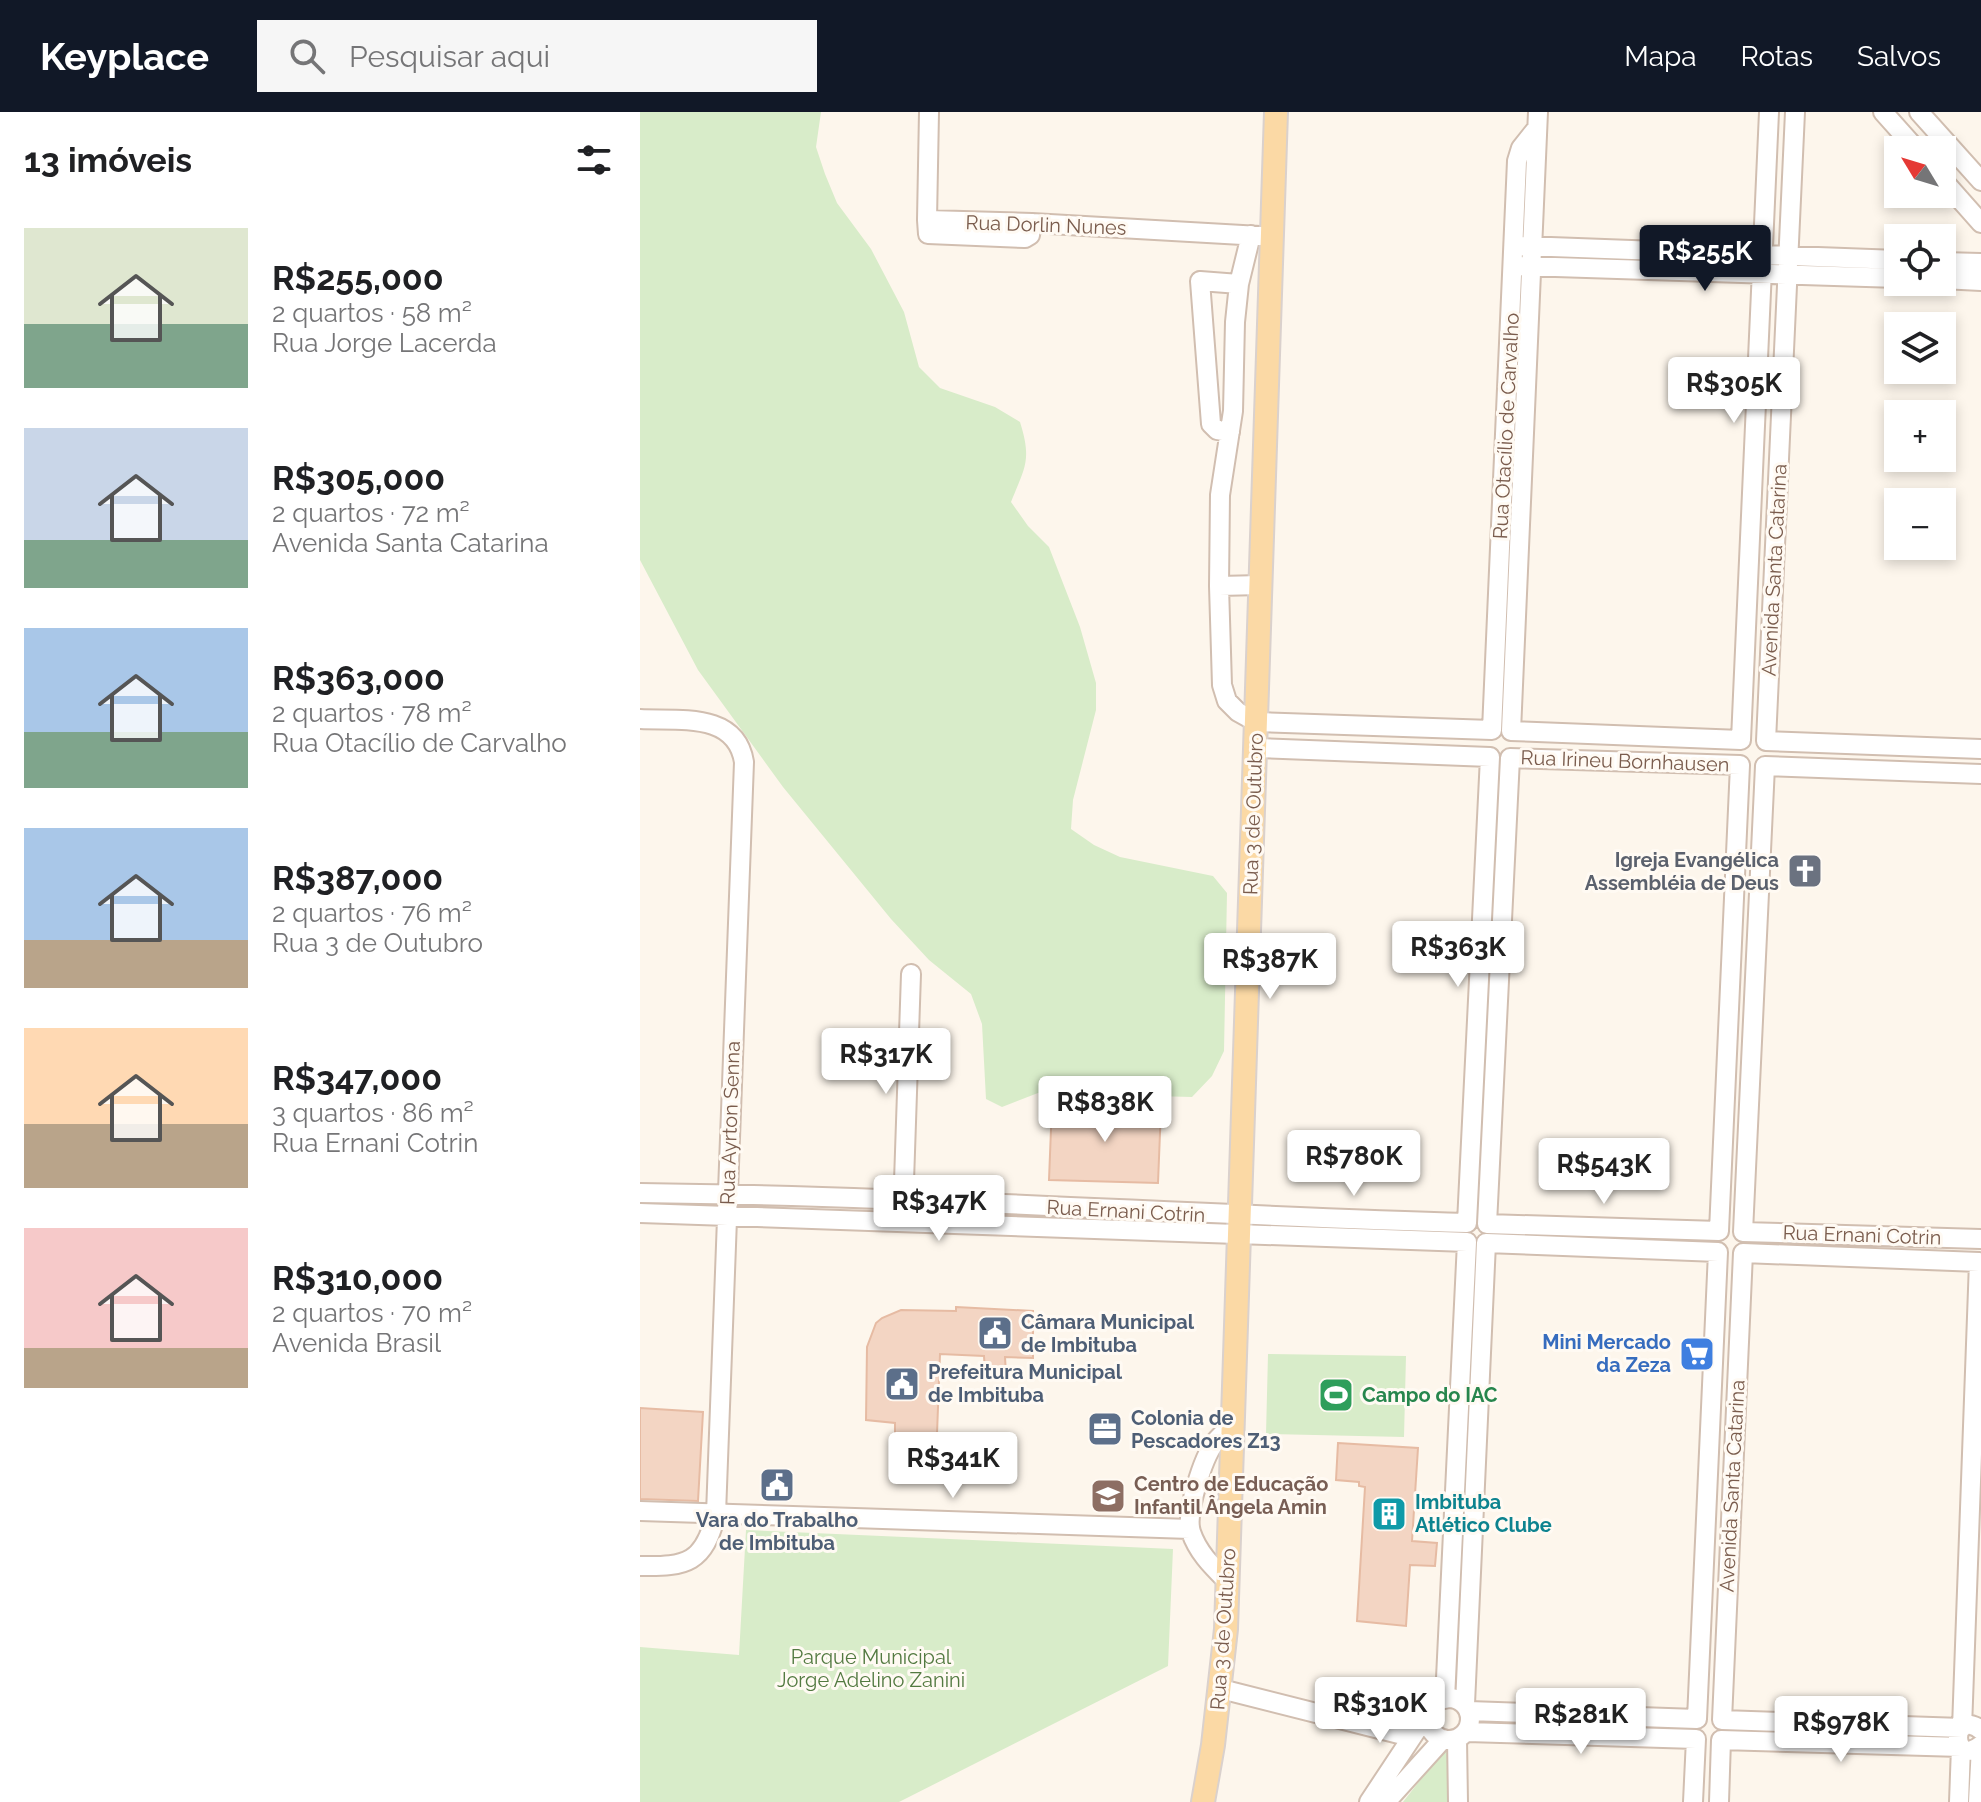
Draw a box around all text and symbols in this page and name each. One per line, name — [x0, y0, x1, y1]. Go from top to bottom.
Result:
search box — [257, 20, 817, 92]
text: Keyplace — [40, 34, 209, 79]
icon: search — [285, 34, 329, 78]
text: Pesquisar aqui — [349, 39, 550, 74]
text: Mapa — [1624, 40, 1697, 73]
text: Rotas — [1741, 40, 1813, 73]
text: Salvos — [1857, 40, 1941, 73]
north arrow — [1884, 136, 1956, 208]
map controls — [1884, 136, 1956, 560]
icon: filters — [572, 138, 616, 182]
text: 13 imóveis — [24, 140, 192, 180]
street label: Rua Dorlin Nunes — [965, 210, 1127, 240]
button: locate — [1884, 224, 1956, 296]
pin: R$255K — [1640, 225, 1770, 293]
text: R$255K — [1658, 236, 1752, 266]
text: R$255,000 — [272, 258, 444, 298]
icon: home — [88, 260, 184, 356]
text: 2 quartos · 58 m² — [272, 298, 472, 328]
street label: Rua Otacílio de Carvalho — [1488, 312, 1524, 540]
button: layers — [1884, 312, 1956, 384]
text: Rua Jorge Lacerda — [272, 328, 497, 358]
pin: R$305K — [1669, 357, 1799, 425]
text: R$305K — [1686, 368, 1782, 398]
button: + — [1884, 400, 1956, 472]
text: R$305,000 — [272, 458, 445, 498]
icon: home — [88, 460, 184, 556]
street label: Avenida Santa Catarina — [1756, 463, 1792, 677]
button: − — [1884, 488, 1956, 560]
text: 2 quartos · 72 m² — [272, 498, 470, 528]
text: Avenida Santa Catarina — [272, 528, 549, 558]
text: R$363,000 — [272, 658, 445, 698]
icon: home — [88, 660, 184, 756]
text: 2 quartos · 78 m² — [272, 698, 472, 728]
text: Rua Otacílio de Carvalho — [272, 728, 567, 758]
street label: Rua 3 de Outubro — [1238, 732, 1268, 896]
street label: Rua Irineu Bornhausen — [1520, 745, 1730, 777]
place label: Igreja Evangélica Assembléia de Deus — [1585, 848, 1779, 895]
church icon: Igreja Evangélica Assembléia de Deus — [1786, 852, 1824, 890]
text: R$387,000 — [272, 858, 443, 898]
icon: home — [88, 860, 184, 956]
text: 2 quartos · 76 m² — [272, 898, 472, 928]
pin: R$363K — [1393, 921, 1523, 989]
text: Rua 3 de Outubro — [272, 928, 483, 958]
text: R$363K — [1410, 932, 1506, 962]
pin: R$387K — [1205, 933, 1335, 1001]
text: R$387K — [1222, 944, 1318, 974]
pin: R$317K — [821, 1028, 951, 1096]
text: R$317K — [840, 1039, 932, 1069]
street label: Rua Ayrton Senna — [715, 1041, 745, 1205]
text: R$347,000 — [272, 1058, 442, 1098]
icon: home — [88, 1060, 184, 1156]
pin: R$838K — [1040, 1076, 1170, 1144]
text: R$838K — [1056, 1087, 1154, 1117]
text: 3 quartos · 86 m² — [272, 1098, 474, 1128]
text: Rua Ernani Cotrin — [272, 1128, 478, 1158]
pin: R$780K — [1289, 1130, 1419, 1198]
pin: R$543K — [1539, 1138, 1669, 1206]
text: R$780K — [1305, 1141, 1403, 1171]
text: R$543K — [1557, 1149, 1651, 1179]
pin: R$347K — [874, 1175, 1004, 1243]
text: R$347K — [892, 1186, 986, 1216]
street label: Rua Ernani Cotrin — [1046, 1195, 1206, 1227]
street label: Rua Ernani Cotrin — [1782, 1220, 1942, 1250]
text: R$310,000 — [272, 1258, 443, 1298]
icon: home — [88, 1260, 184, 1356]
text: 2 quartos · 70 m² — [272, 1298, 472, 1328]
place label: Câmara Municipal de Imbituba — [1021, 1310, 1195, 1357]
public building icon: Câmara Municipal de Imbituba — [976, 1314, 1014, 1352]
text: Avenida Brasil — [272, 1328, 441, 1358]
place label: Mini Mercado da Zeza — [1542, 1330, 1671, 1377]
supermarket icon: Mini Mercado da Zeza — [1678, 1335, 1716, 1373]
place label: Prefeitura Municipal de Imbituba — [928, 1360, 1123, 1407]
public building icon: Prefeitura Municipal de Imbituba — [883, 1365, 921, 1403]
sports icon: Campo do IAC — [1317, 1376, 1355, 1414]
street label: Avenida Santa Catarina — [1714, 1379, 1750, 1593]
place label: Campo do IAC — [1362, 1383, 1498, 1407]
place label: Colonia de Pescadores Z13 — [1131, 1406, 1281, 1453]
office icon: Colonia de Pescadores Z13 — [1086, 1410, 1124, 1448]
pin: R$341K — [888, 1432, 1018, 1500]
text: R$341K — [906, 1443, 1000, 1473]
public building icon: Vara do Trabalho de Imbituba — [758, 1466, 796, 1504]
place label: Centro de Educação Infantil Ângela Amin — [1134, 1472, 1328, 1519]
school or university icon: Centro de Educação Infantil Ângela Amin — [1089, 1477, 1127, 1515]
place label: Imbituba Atlético Clube — [1415, 1490, 1552, 1537]
building icon: Imbituba Atlético Clube — [1370, 1495, 1408, 1533]
place label: Vara do Trabalho de Imbituba — [696, 1508, 858, 1555]
street label: Rua 3 de Outubro — [1205, 1547, 1241, 1711]
park label: Parque Municipal Jorge Adelino Zanini — [777, 1645, 965, 1692]
pin: R$310K — [1315, 1677, 1445, 1745]
text: R$310K — [1333, 1688, 1427, 1718]
pin: R$281K — [1516, 1688, 1646, 1756]
pin: R$978K — [1776, 1696, 1906, 1764]
text: R$281K — [1534, 1699, 1628, 1729]
text: R$978K — [1793, 1707, 1889, 1737]

